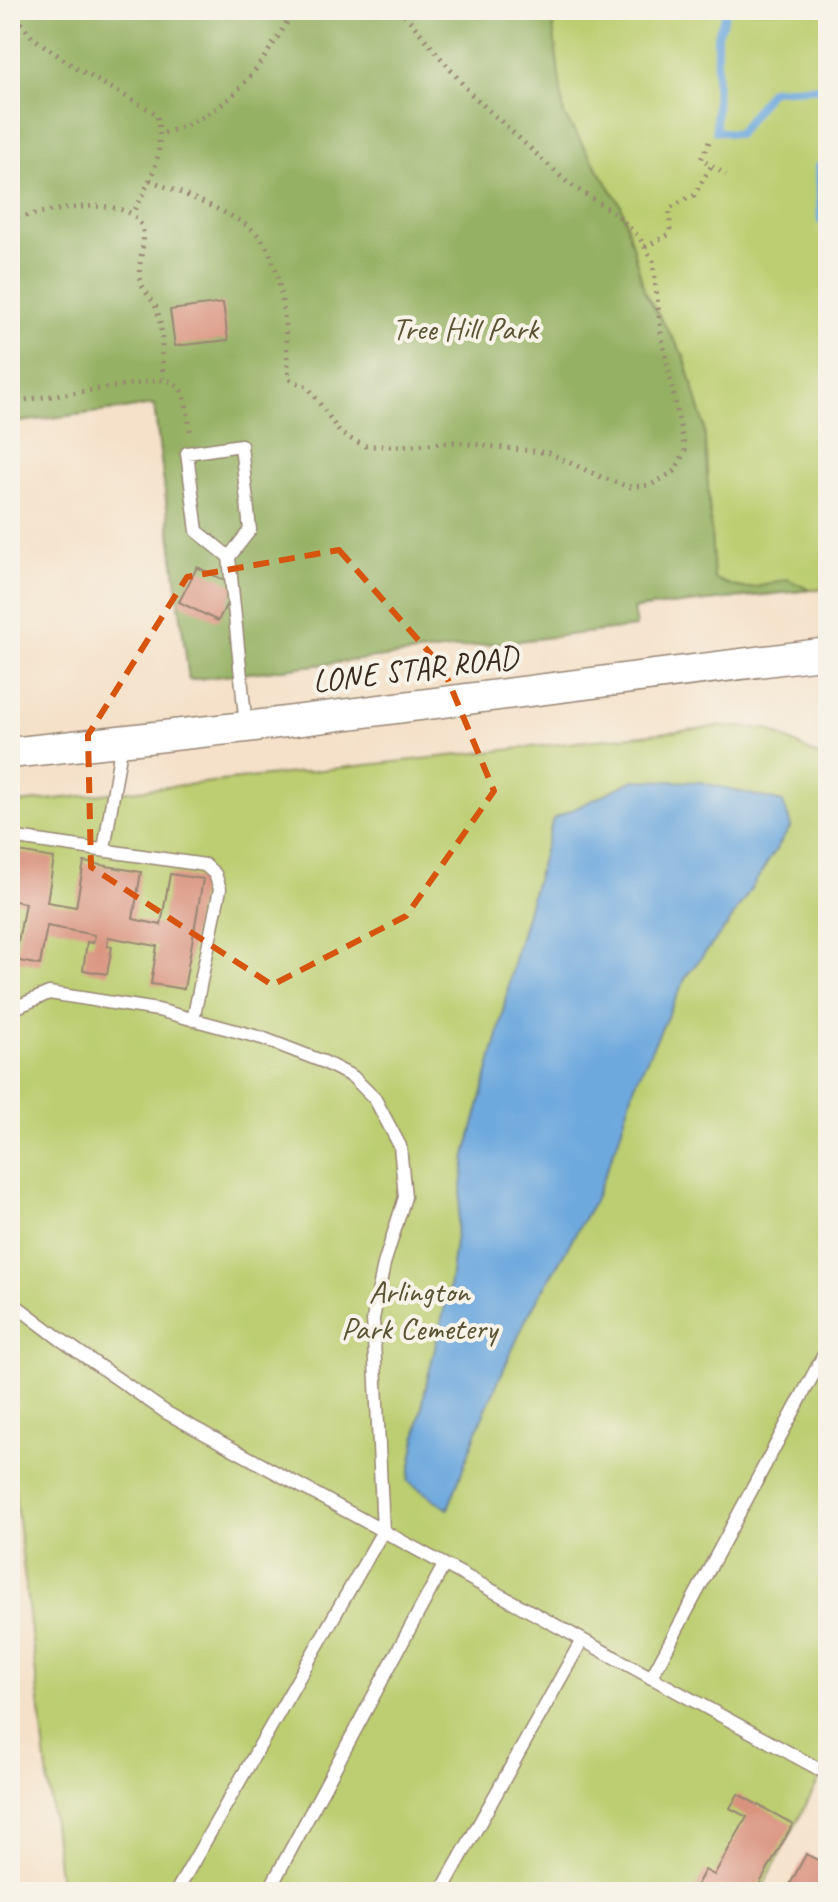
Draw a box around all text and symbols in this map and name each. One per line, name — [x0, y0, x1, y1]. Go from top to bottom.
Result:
park label: Tree Hill Park — [392, 308, 540, 349]
street label: LONE STAR ROAD — [310, 636, 522, 702]
park label: Arlington Park Cemetery — [341, 1271, 500, 1349]

